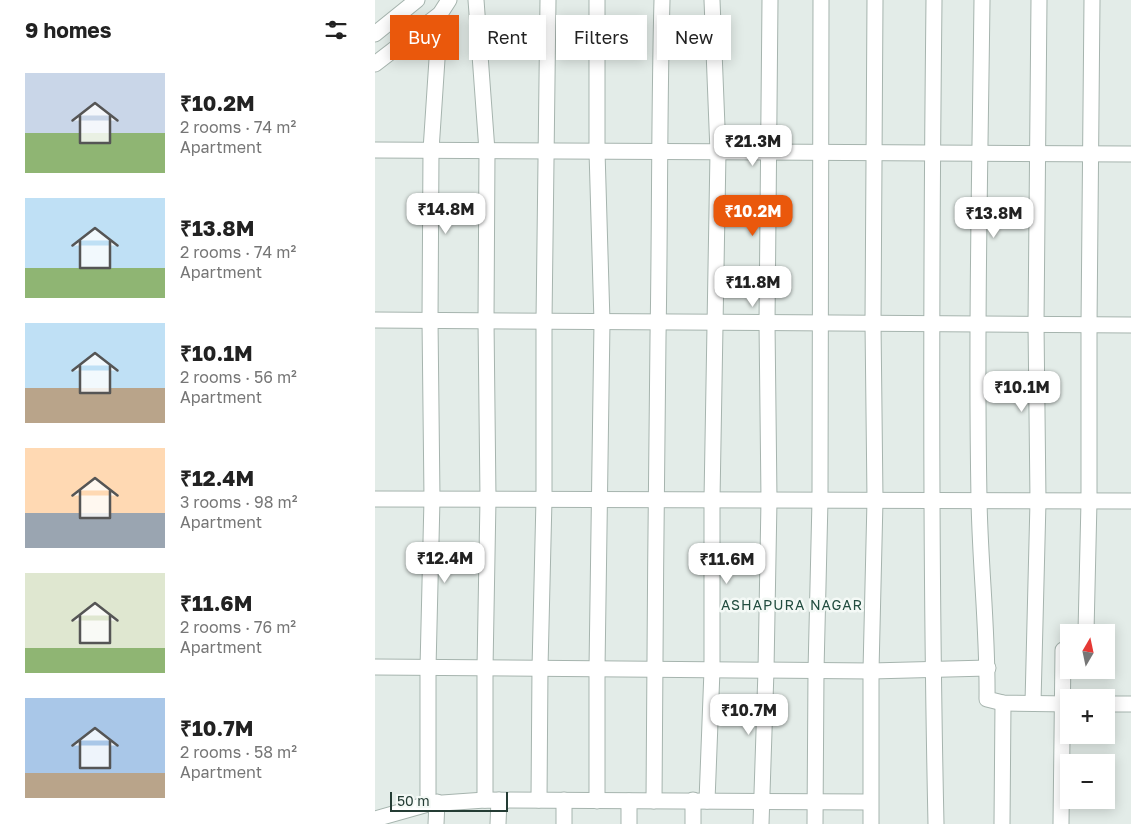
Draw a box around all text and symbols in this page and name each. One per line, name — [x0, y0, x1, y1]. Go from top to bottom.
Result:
chip: Buy — [390, 15, 459, 60]
chip: Rent — [469, 15, 546, 60]
chip: Filters — [556, 15, 647, 60]
chip: New — [657, 15, 731, 60]
icon: filters — [322, 16, 350, 44]
text: 9 homes — [25, 17, 111, 43]
text: ₹10.2M — [180, 90, 255, 116]
icon: home — [65, 93, 125, 153]
text: 2 rooms · 74 m² — [180, 117, 296, 137]
pin: ₹21.3M — [712, 124, 794, 167]
text: ₹21.3M — [725, 131, 781, 151]
text: Apartment — [180, 137, 262, 157]
pin: ₹14.8M — [405, 192, 487, 235]
pin: ₹10.2M — [712, 194, 794, 237]
pin: ₹13.8M — [953, 196, 1035, 239]
text: ₹14.8M — [418, 199, 475, 219]
text: ₹10.2M — [725, 201, 781, 221]
text: ₹13.8M — [966, 203, 1022, 223]
text: ₹13.8M — [180, 215, 255, 241]
icon: home — [65, 218, 125, 278]
text: 2 rooms · 74 m² — [180, 242, 296, 262]
text: Apartment — [180, 262, 262, 282]
pin: ₹11.8M — [712, 266, 794, 308]
text: ₹11.8M — [725, 272, 781, 292]
text: ₹10.1M — [180, 340, 253, 366]
icon: home — [65, 343, 125, 403]
text: 2 rooms · 56 m² — [180, 367, 297, 387]
pin: ₹10.1M — [981, 370, 1063, 413]
text: ₹10.1M — [994, 377, 1050, 397]
text: Apartment — [180, 387, 262, 407]
text: ₹12.4M — [180, 465, 254, 491]
icon: home — [65, 468, 125, 528]
text: 3 rooms · 98 m² — [180, 492, 297, 512]
text: Apartment — [180, 512, 262, 532]
pin: ₹12.4M — [404, 542, 486, 584]
pin: ₹11.6M — [686, 542, 768, 585]
text: ₹12.4M — [417, 548, 473, 568]
text: ₹11.6M — [699, 549, 755, 569]
text: ₹11.6M — [180, 590, 252, 616]
icon: home — [65, 593, 125, 653]
district label: ASHAPURA NAGAR — [721, 596, 863, 613]
text: 2 rooms · 76 m² — [180, 617, 296, 637]
north arrow — [1060, 624, 1115, 679]
map controls — [1060, 624, 1115, 809]
text: Apartment — [180, 637, 262, 657]
button: + — [1060, 689, 1115, 744]
pin: ₹10.7M — [708, 694, 790, 736]
text: ₹10.7M — [721, 700, 777, 720]
text: ₹10.7M — [180, 715, 253, 741]
icon: home — [65, 718, 125, 778]
text: 2 rooms · 58 m² — [180, 742, 297, 762]
button: − — [1060, 754, 1115, 809]
text: Apartment — [180, 762, 262, 782]
scale bar — [390, 789, 507, 812]
text: 50 m — [397, 792, 430, 809]

